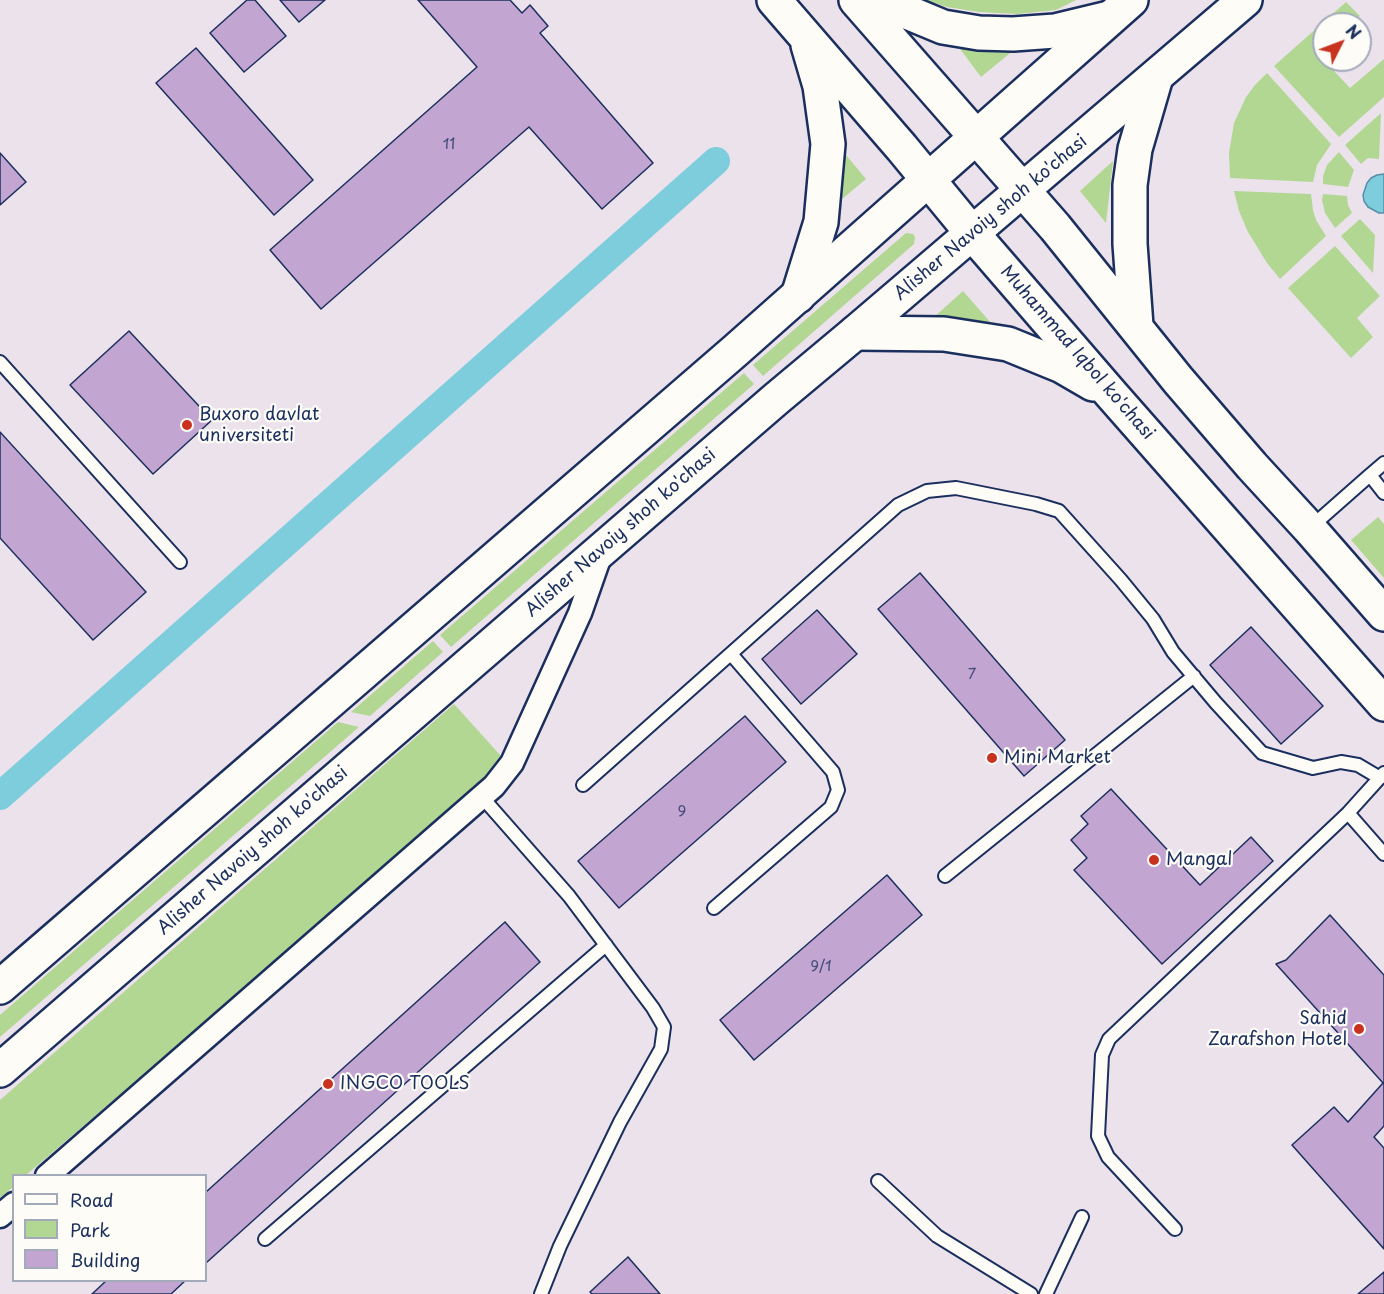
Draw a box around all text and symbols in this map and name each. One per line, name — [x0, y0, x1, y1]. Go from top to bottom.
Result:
north arrow — [1312, 12, 1372, 72]
text: N — [1341, 19, 1367, 44]
street label: Alisher Navoiy shoh ko'chasi — [890, 131, 1092, 305]
house number: 11 — [443, 136, 455, 154]
street label: Muhammad Iqbol ko'chasi — [995, 261, 1159, 445]
place label: Buxoro davlat universiteti — [199, 404, 319, 446]
marker: Buxoro davlat universiteti — [180, 418, 194, 432]
street label: Alisher Navoiy shoh ko'chasi — [521, 444, 721, 622]
house number: 7 — [968, 666, 976, 684]
place label: Mini Market — [1004, 747, 1111, 769]
marker: Mini Market — [985, 751, 999, 765]
street label: Alisher Navoiy shoh ko'chasi — [153, 762, 353, 940]
house number: 9 — [678, 803, 686, 821]
place label: Mangal — [1166, 849, 1232, 871]
marker: Mangal — [1147, 853, 1161, 867]
house number: 9/1 — [810, 958, 832, 976]
place label: Sahid Zarafshon Hotel — [1208, 1008, 1347, 1050]
marker: Sahid Zarafshon Hotel — [1352, 1022, 1366, 1036]
place label: INGCO TOOLS — [340, 1073, 470, 1095]
marker: INGCO TOOLS — [321, 1077, 335, 1091]
legend — [12, 1174, 207, 1282]
text: Road — [70, 1186, 114, 1213]
text: Park — [70, 1216, 110, 1243]
text: Building — [70, 1246, 140, 1273]

